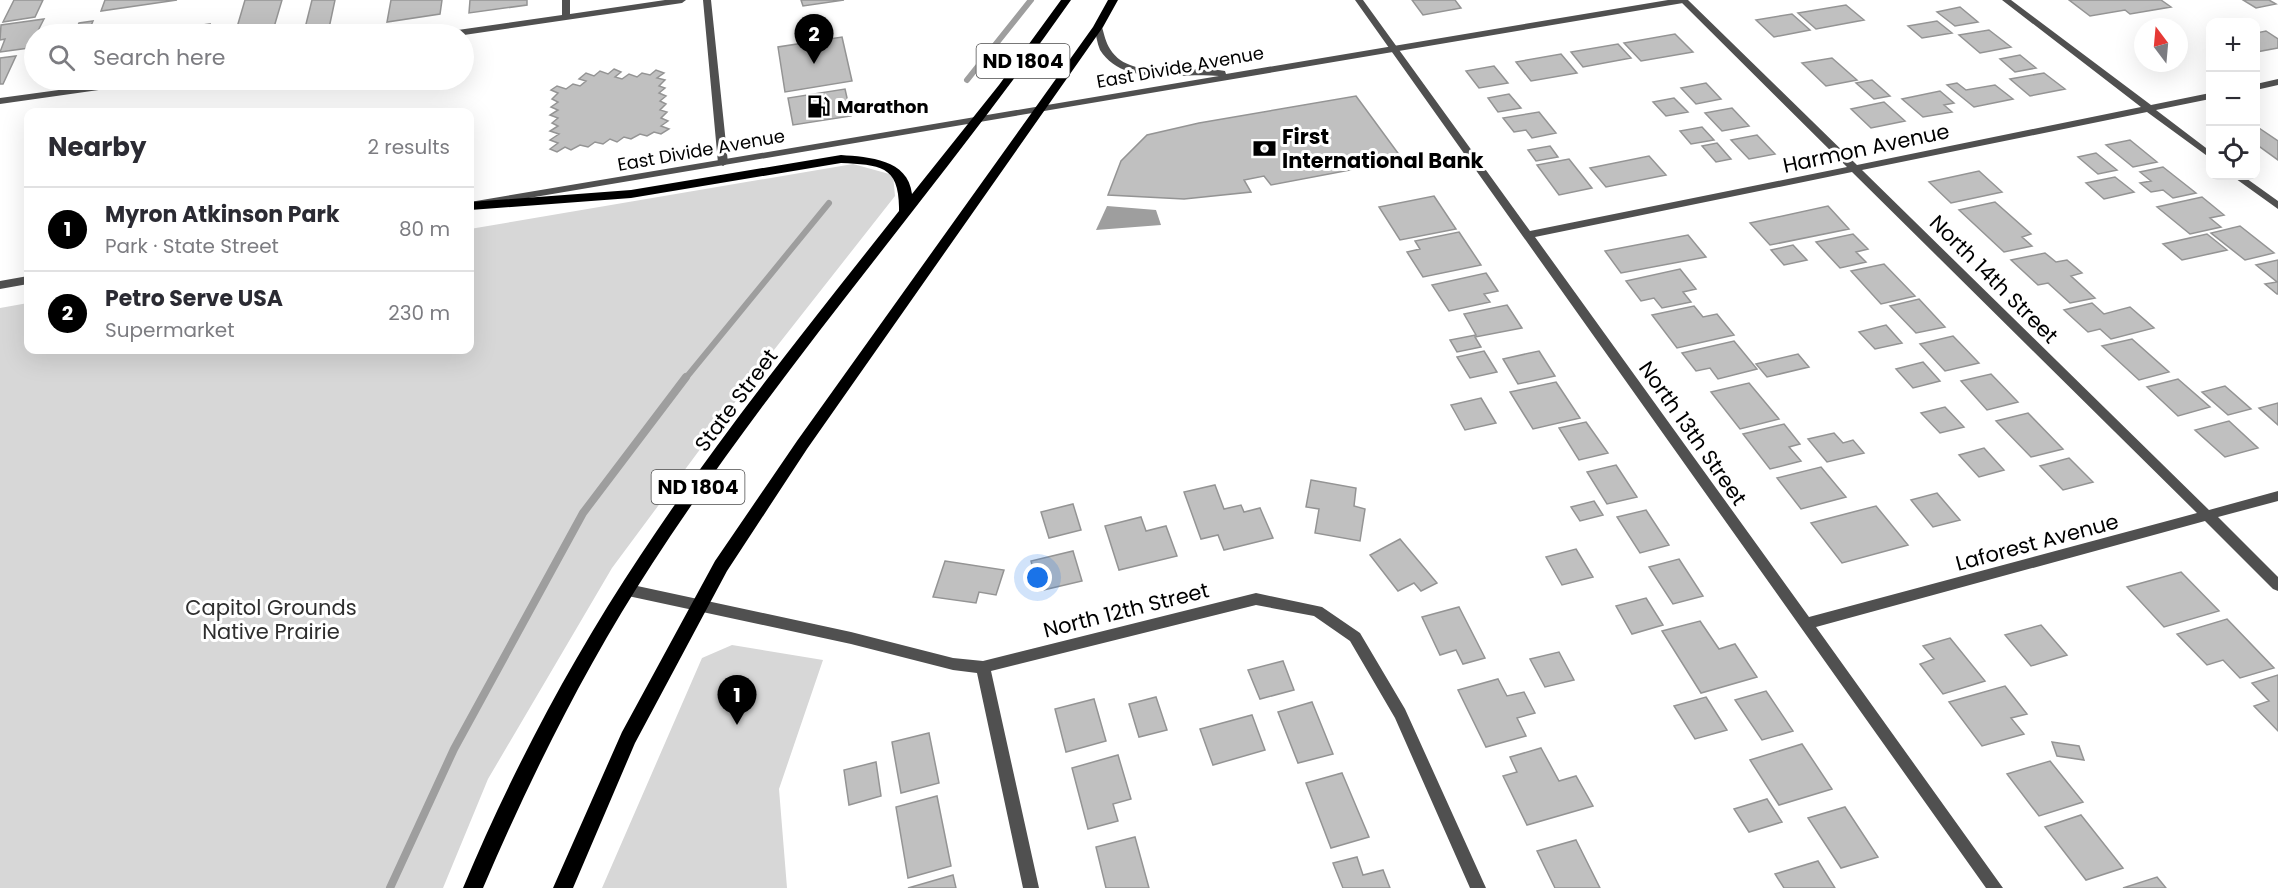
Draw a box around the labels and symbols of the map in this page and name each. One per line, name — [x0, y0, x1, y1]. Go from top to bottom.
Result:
pin: 2 — [794, 14, 834, 64]
north arrow — [2134, 18, 2188, 72]
street label: East Divide Avenue — [1094, 40, 1266, 94]
road number: ND 1804 — [976, 44, 1070, 78]
fuel station icon: Marathon — [806, 93, 832, 119]
place label: Marathon — [837, 94, 929, 119]
street label: Harmon Avenue — [1780, 116, 1952, 180]
place label: First International Bank — [1282, 122, 1484, 175]
street label: East Divide Avenue — [615, 123, 787, 177]
bank icon: First International Bank — [1251, 135, 1277, 161]
street label: North 14th Street — [1923, 208, 2065, 350]
street label: State Street — [688, 343, 784, 457]
street label: North 13th Street — [1632, 355, 1754, 511]
road number: ND 1804 — [652, 470, 744, 504]
street label: Laforest Avenue — [1952, 506, 2122, 578]
your location — [1023, 563, 1052, 592]
street label: North 12th Street — [1040, 575, 1212, 645]
park label: Capitol Grounds Native Prairie — [185, 593, 357, 646]
pin: 1 — [718, 676, 756, 725]

